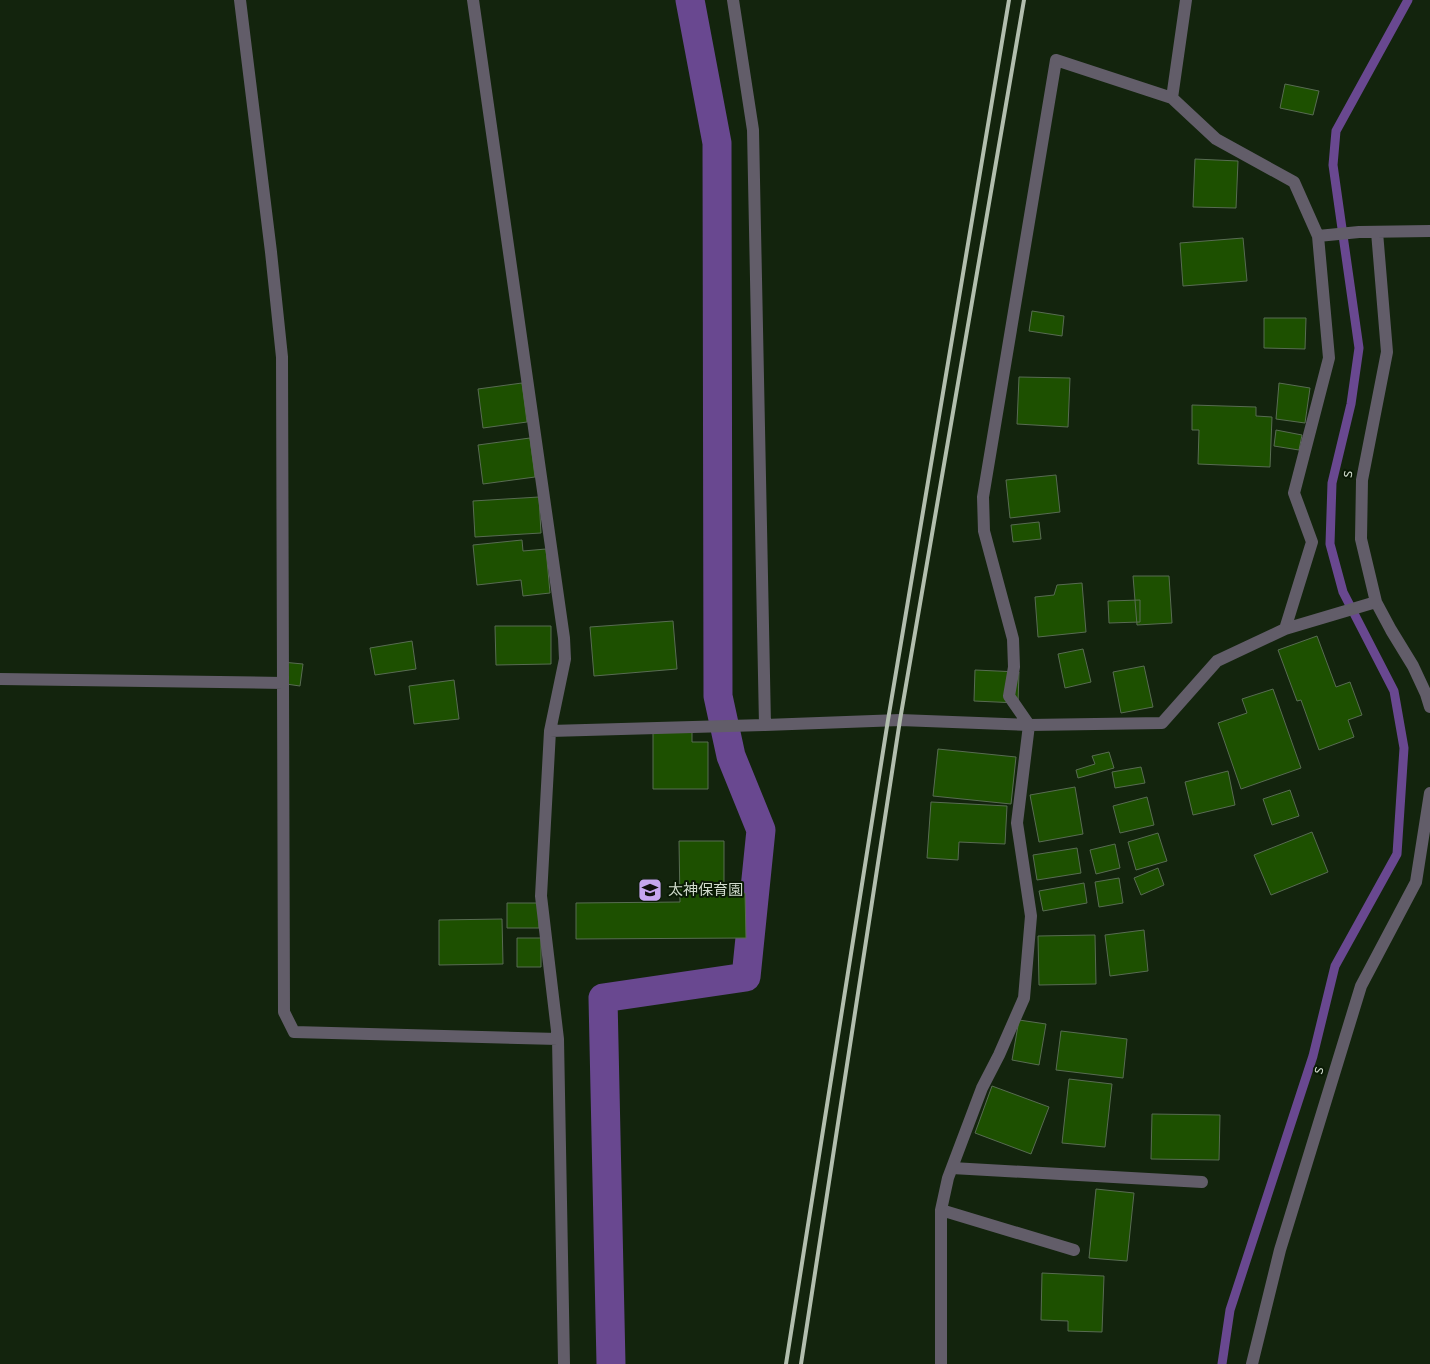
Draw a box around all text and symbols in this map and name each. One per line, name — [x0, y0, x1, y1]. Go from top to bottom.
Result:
street label: s — [1336, 469, 1356, 479]
school or university icon: 太神保育園 — [637, 877, 663, 903]
place label: 太神保育園 — [668, 879, 743, 899]
street label: s — [1306, 1063, 1328, 1076]

